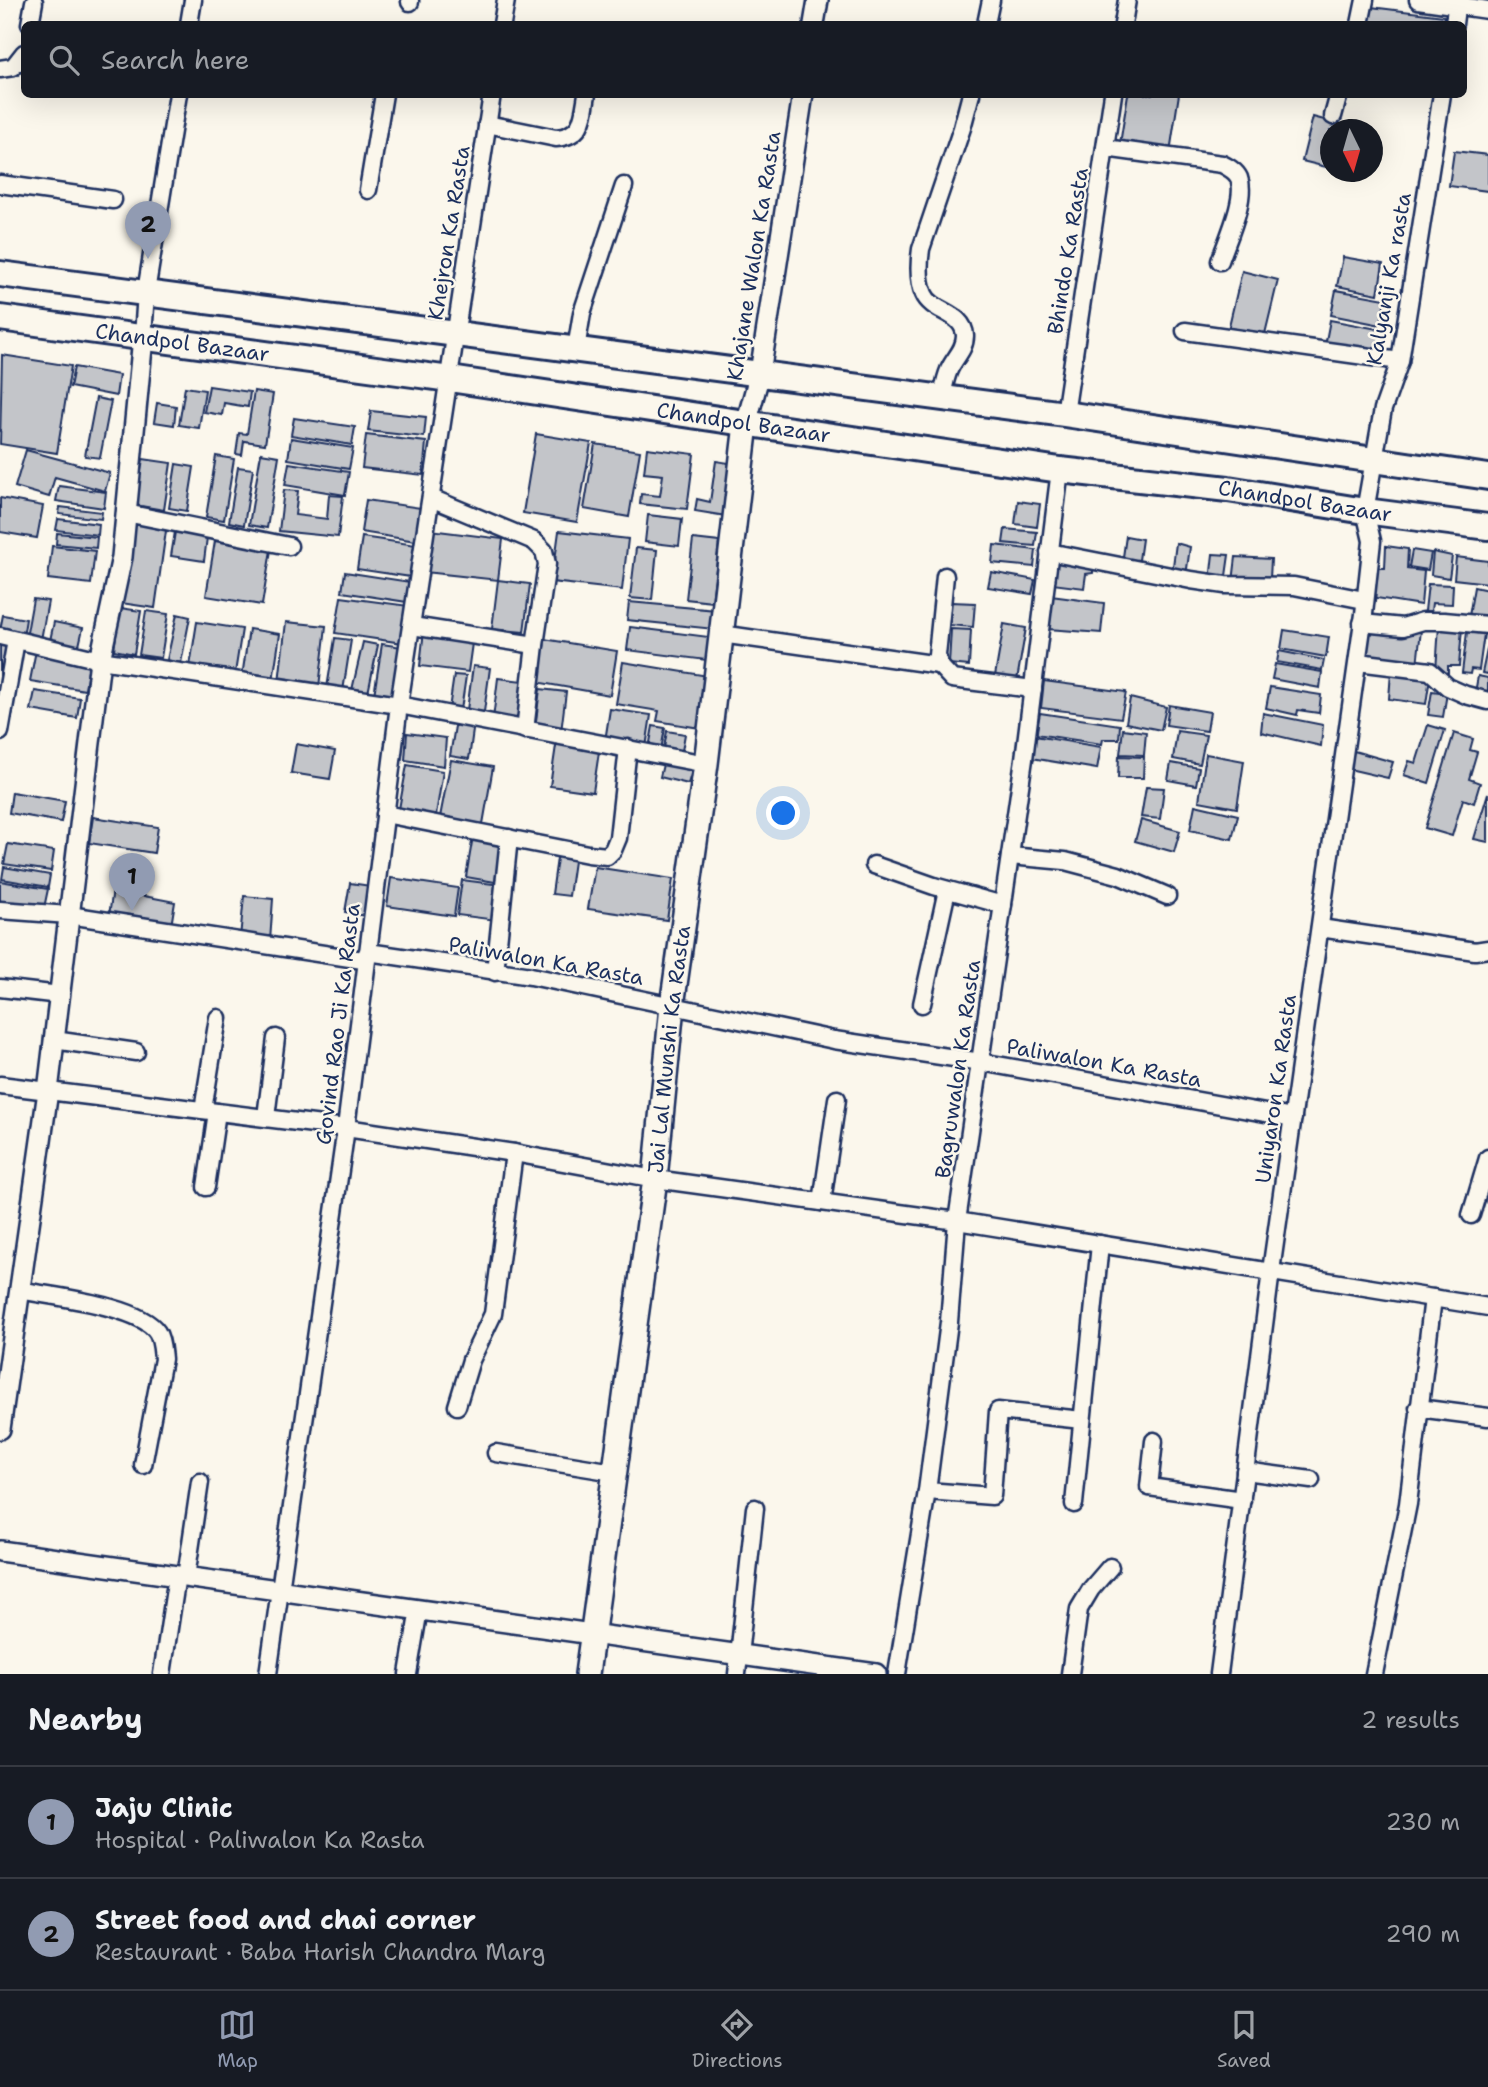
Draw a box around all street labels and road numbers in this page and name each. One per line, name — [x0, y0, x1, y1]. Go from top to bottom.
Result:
street label: Khajane Walon Ka Rasta — [720, 129, 788, 383]
street label: Khejron Ka Rasta — [421, 144, 477, 322]
street label: Bhindo Ka Rasta — [1041, 166, 1095, 336]
street label: Kalyanji Ka rasta — [1360, 191, 1418, 367]
street label: Chandpol Bazaar — [93, 317, 271, 368]
street label: Chandpol Bazaar — [655, 396, 833, 450]
street label: Chandpol Bazaar — [1217, 474, 1394, 528]
street label: Govind Rao Ji Ka Rasta — [309, 902, 367, 1146]
street label: Jai Lal Munshi Ka Rasta — [642, 924, 697, 1175]
street label: Paliwalon Ka Rasta — [446, 930, 646, 992]
street label: Bagruwalon Ka Rasta — [929, 958, 987, 1180]
street label: Uniyaron Ka Rasta — [1249, 993, 1303, 1185]
street label: Paliwalon Ka Rasta — [1004, 1032, 1204, 1094]

